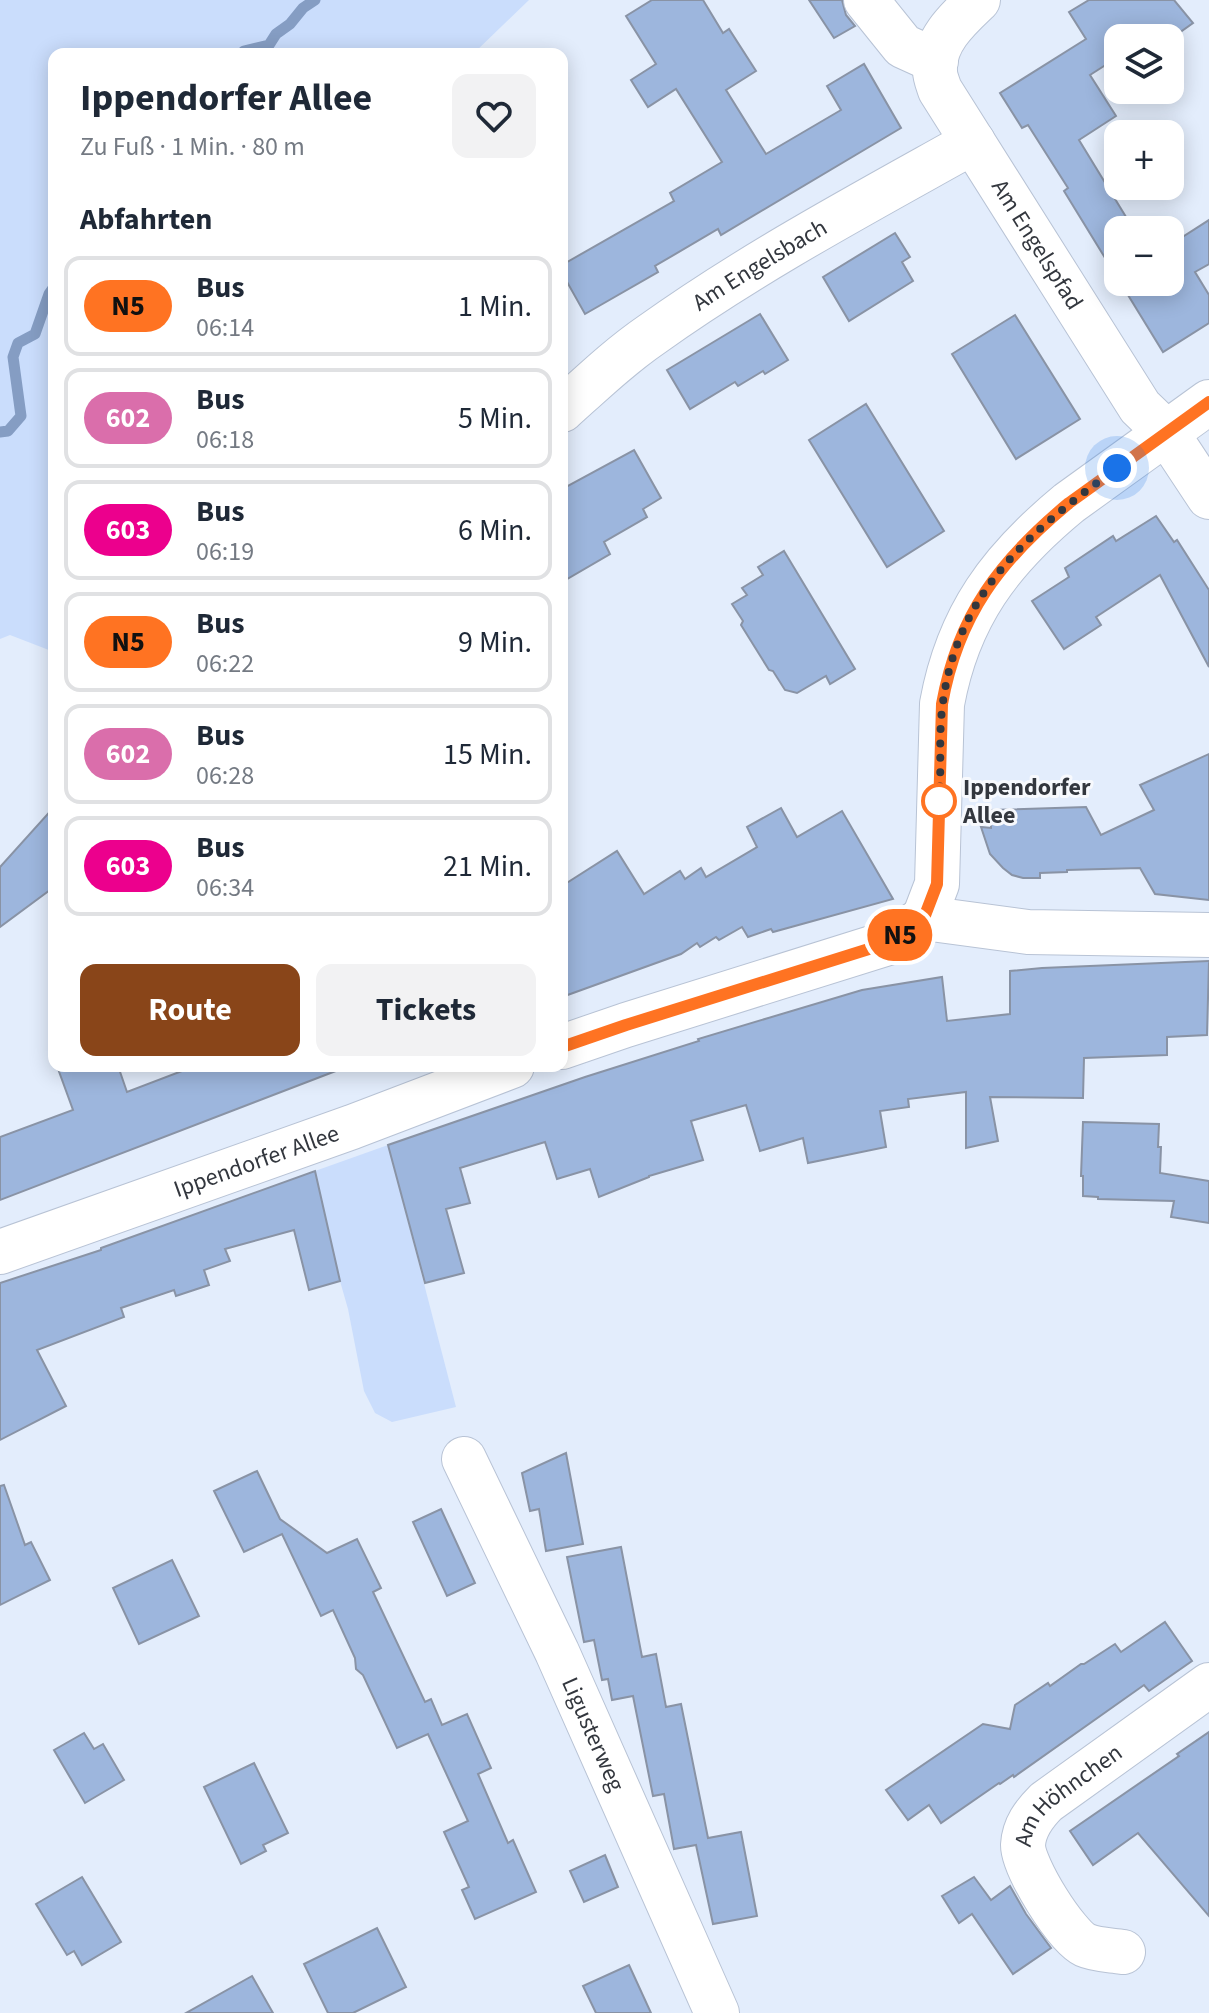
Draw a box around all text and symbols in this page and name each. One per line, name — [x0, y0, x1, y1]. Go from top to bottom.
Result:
map controls — [1104, 24, 1184, 296]
button: layers — [1104, 24, 1184, 104]
text: Ippendorfer Allee — [80, 71, 372, 125]
button: heart — [452, 74, 536, 158]
button: + — [1104, 120, 1184, 200]
text: Zu Fuß · 1 Min. · 80 m — [80, 128, 305, 165]
street label: Am Engelspfad — [982, 172, 1091, 317]
text: Abfahrten — [80, 198, 212, 241]
street label: Am Engelsbach — [686, 210, 834, 320]
button: − — [1104, 216, 1184, 296]
text: Bus — [196, 266, 244, 309]
text: 1 Min. — [458, 285, 532, 328]
text: N5 — [111, 286, 145, 326]
text: 06:14 — [196, 309, 254, 346]
text: Bus — [196, 378, 244, 421]
text: 5 Min. — [458, 397, 532, 440]
text: 602 — [106, 398, 150, 438]
text: 06:18 — [196, 421, 254, 458]
your location — [1097, 448, 1137, 488]
text: Bus — [196, 490, 244, 533]
text: 6 Min. — [458, 509, 532, 552]
text: 603 — [106, 510, 150, 550]
text: 06:19 — [196, 533, 254, 570]
text: Bus — [196, 602, 244, 645]
text: 9 Min. — [458, 621, 532, 664]
text: N5 — [111, 622, 145, 662]
text: 06:22 — [196, 645, 254, 682]
text: Bus — [196, 714, 244, 757]
text: 15 Min. — [443, 733, 532, 776]
text: 602 — [106, 734, 150, 774]
text: 06:28 — [196, 757, 254, 794]
place label: Ippendorfer Allee — [962, 770, 1091, 833]
marker: Ippendorfer Allee — [922, 784, 956, 818]
text: Bus — [196, 826, 244, 869]
text: 21 Min. — [443, 845, 532, 888]
text: 603 — [106, 846, 150, 886]
text: 06:34 — [196, 869, 254, 906]
line badge: N5 — [864, 909, 936, 961]
text: N5 — [883, 915, 917, 955]
button: Route — [80, 964, 300, 1056]
button: Tickets — [316, 964, 536, 1056]
street label: Ippendorfer Allee — [169, 1116, 344, 1207]
street label: Ligusterweg — [552, 1672, 634, 1797]
street label: Am Höhnchen — [1006, 1736, 1130, 1849]

